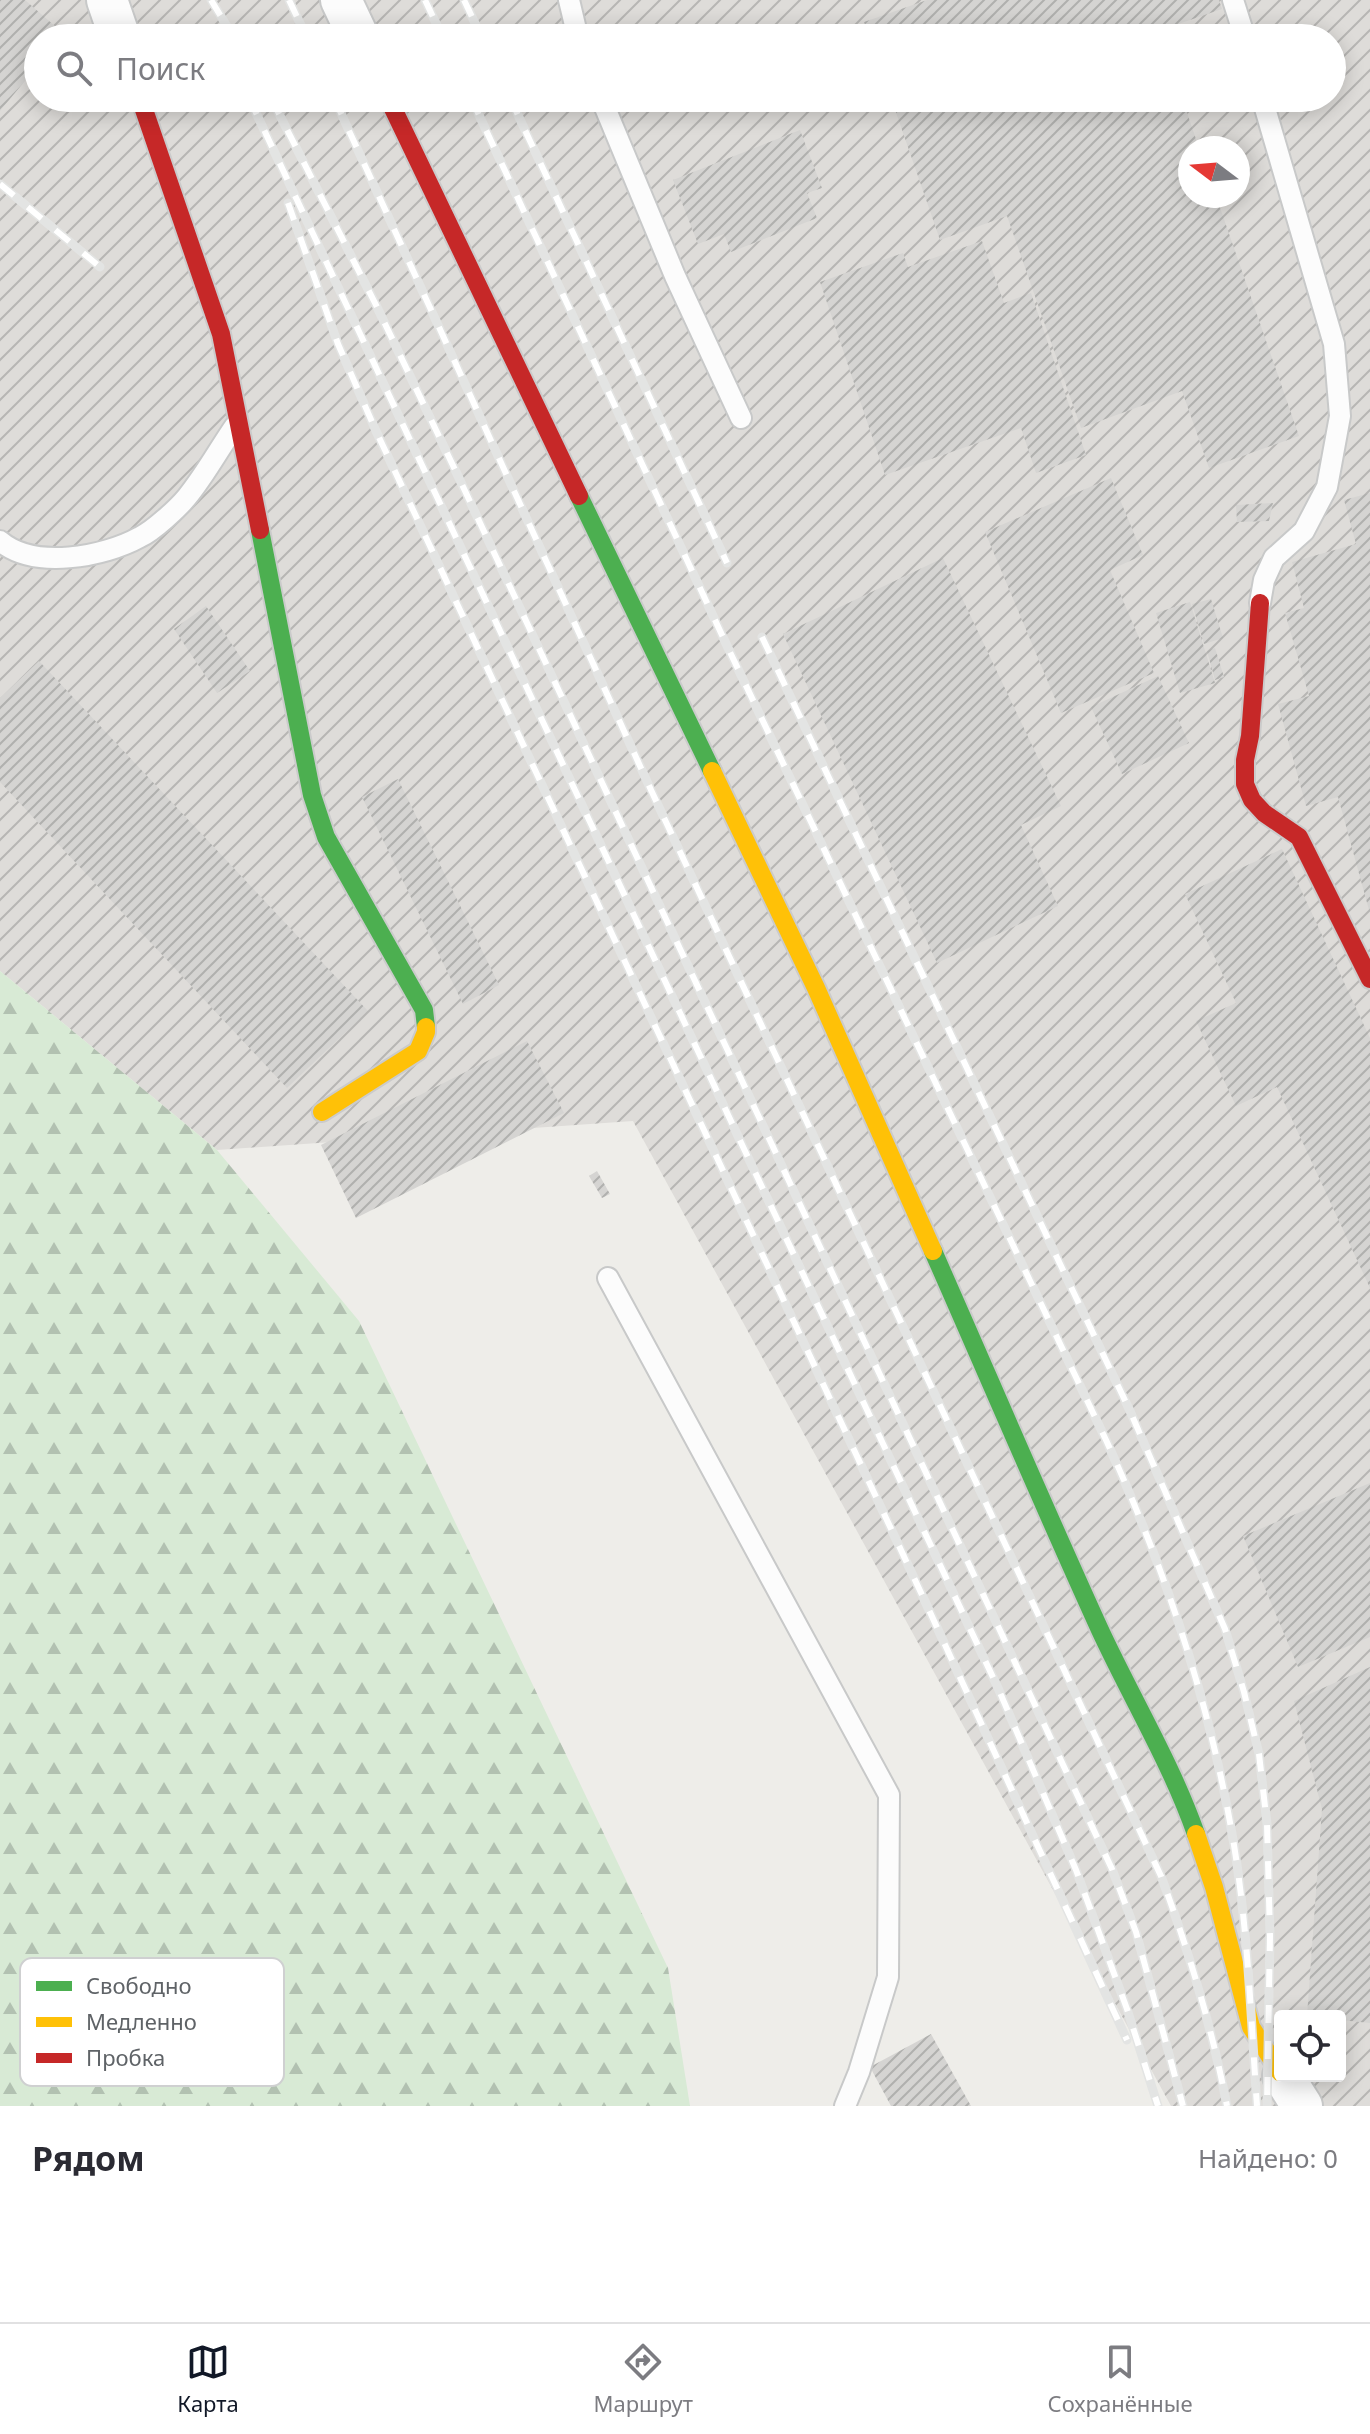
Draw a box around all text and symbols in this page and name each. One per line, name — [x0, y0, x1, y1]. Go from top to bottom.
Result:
search box — [24, 24, 1346, 112]
icon: search — [52, 46, 96, 90]
text: Поиск — [116, 48, 205, 89]
north arrow — [1178, 136, 1250, 208]
legend — [20, 1958, 284, 2086]
text: Свободно — [86, 1970, 191, 2000]
text: Медленно — [86, 2006, 197, 2036]
map controls — [1274, 2010, 1346, 2082]
button: locate — [1274, 2010, 1346, 2082]
text: Пробка — [86, 2042, 165, 2072]
text: Рядом — [32, 2135, 145, 2181]
text: Найдено: 0 — [1198, 2140, 1338, 2176]
tab: Карта — [177, 2340, 239, 2418]
tab: Маршрут — [593, 2340, 693, 2418]
tab: Сохранённые — [1048, 2340, 1193, 2418]

